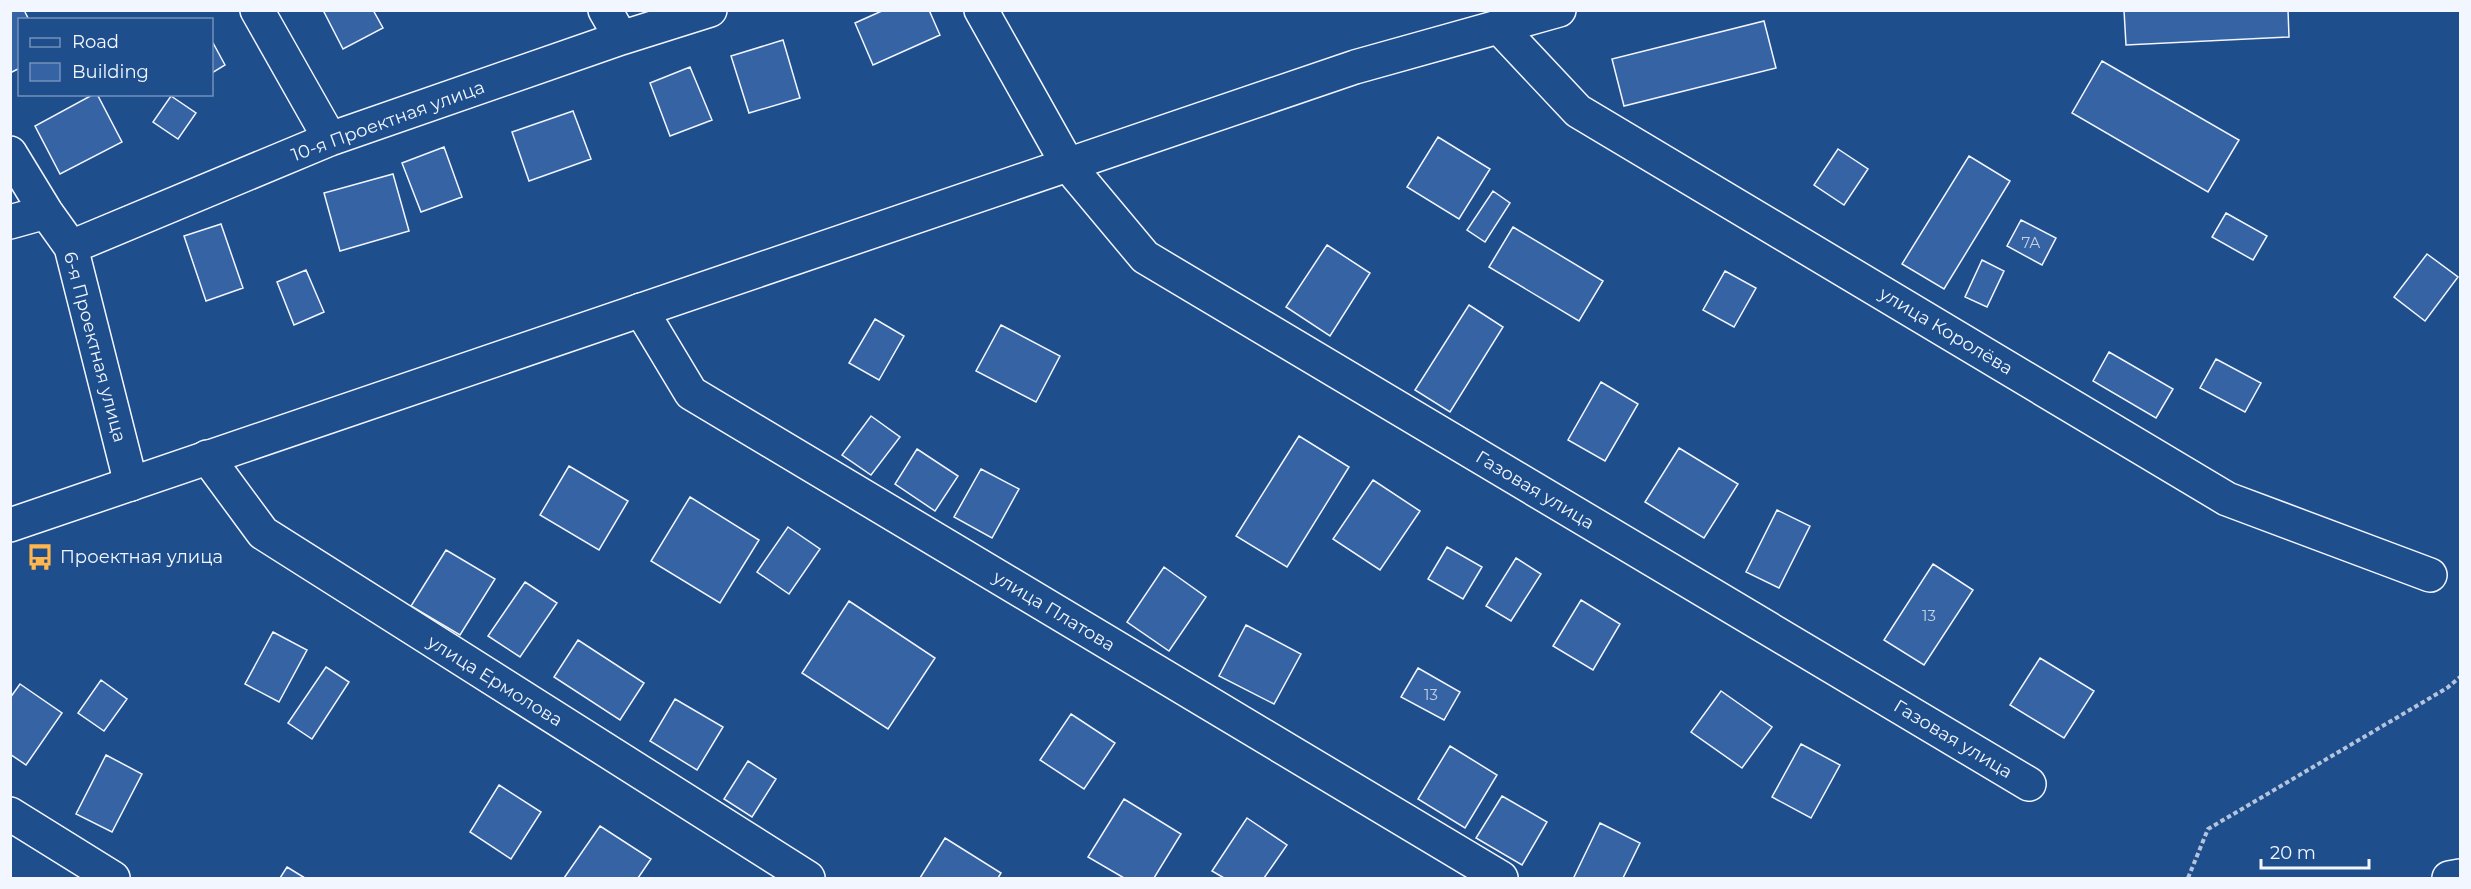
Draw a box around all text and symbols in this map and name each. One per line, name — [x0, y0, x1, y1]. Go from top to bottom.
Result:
legend — [18, 18, 213, 96]
text: Road — [72, 31, 119, 53]
text: Building — [72, 61, 149, 83]
street label: 10-я Проектная улица — [289, 76, 487, 166]
house number: 7А — [2021, 233, 2041, 252]
street label: 6-я Проектная улица — [59, 249, 131, 445]
street label: улица Королёва — [1874, 282, 2017, 380]
street label: Газовая улица — [1472, 446, 1598, 534]
bus stop icon: Проектная улица — [25, 542, 55, 572]
place label: Проектная улица — [60, 546, 223, 568]
street label: улица Платова — [988, 565, 1119, 656]
house number: 13 — [1922, 606, 1936, 625]
street label: улица Ермолова — [423, 630, 567, 731]
house number: 13 — [1424, 685, 1438, 704]
street label: Газовая улица — [1890, 695, 2016, 783]
scale bar — [2261, 832, 2369, 870]
text: 20 m — [2270, 842, 2316, 864]

